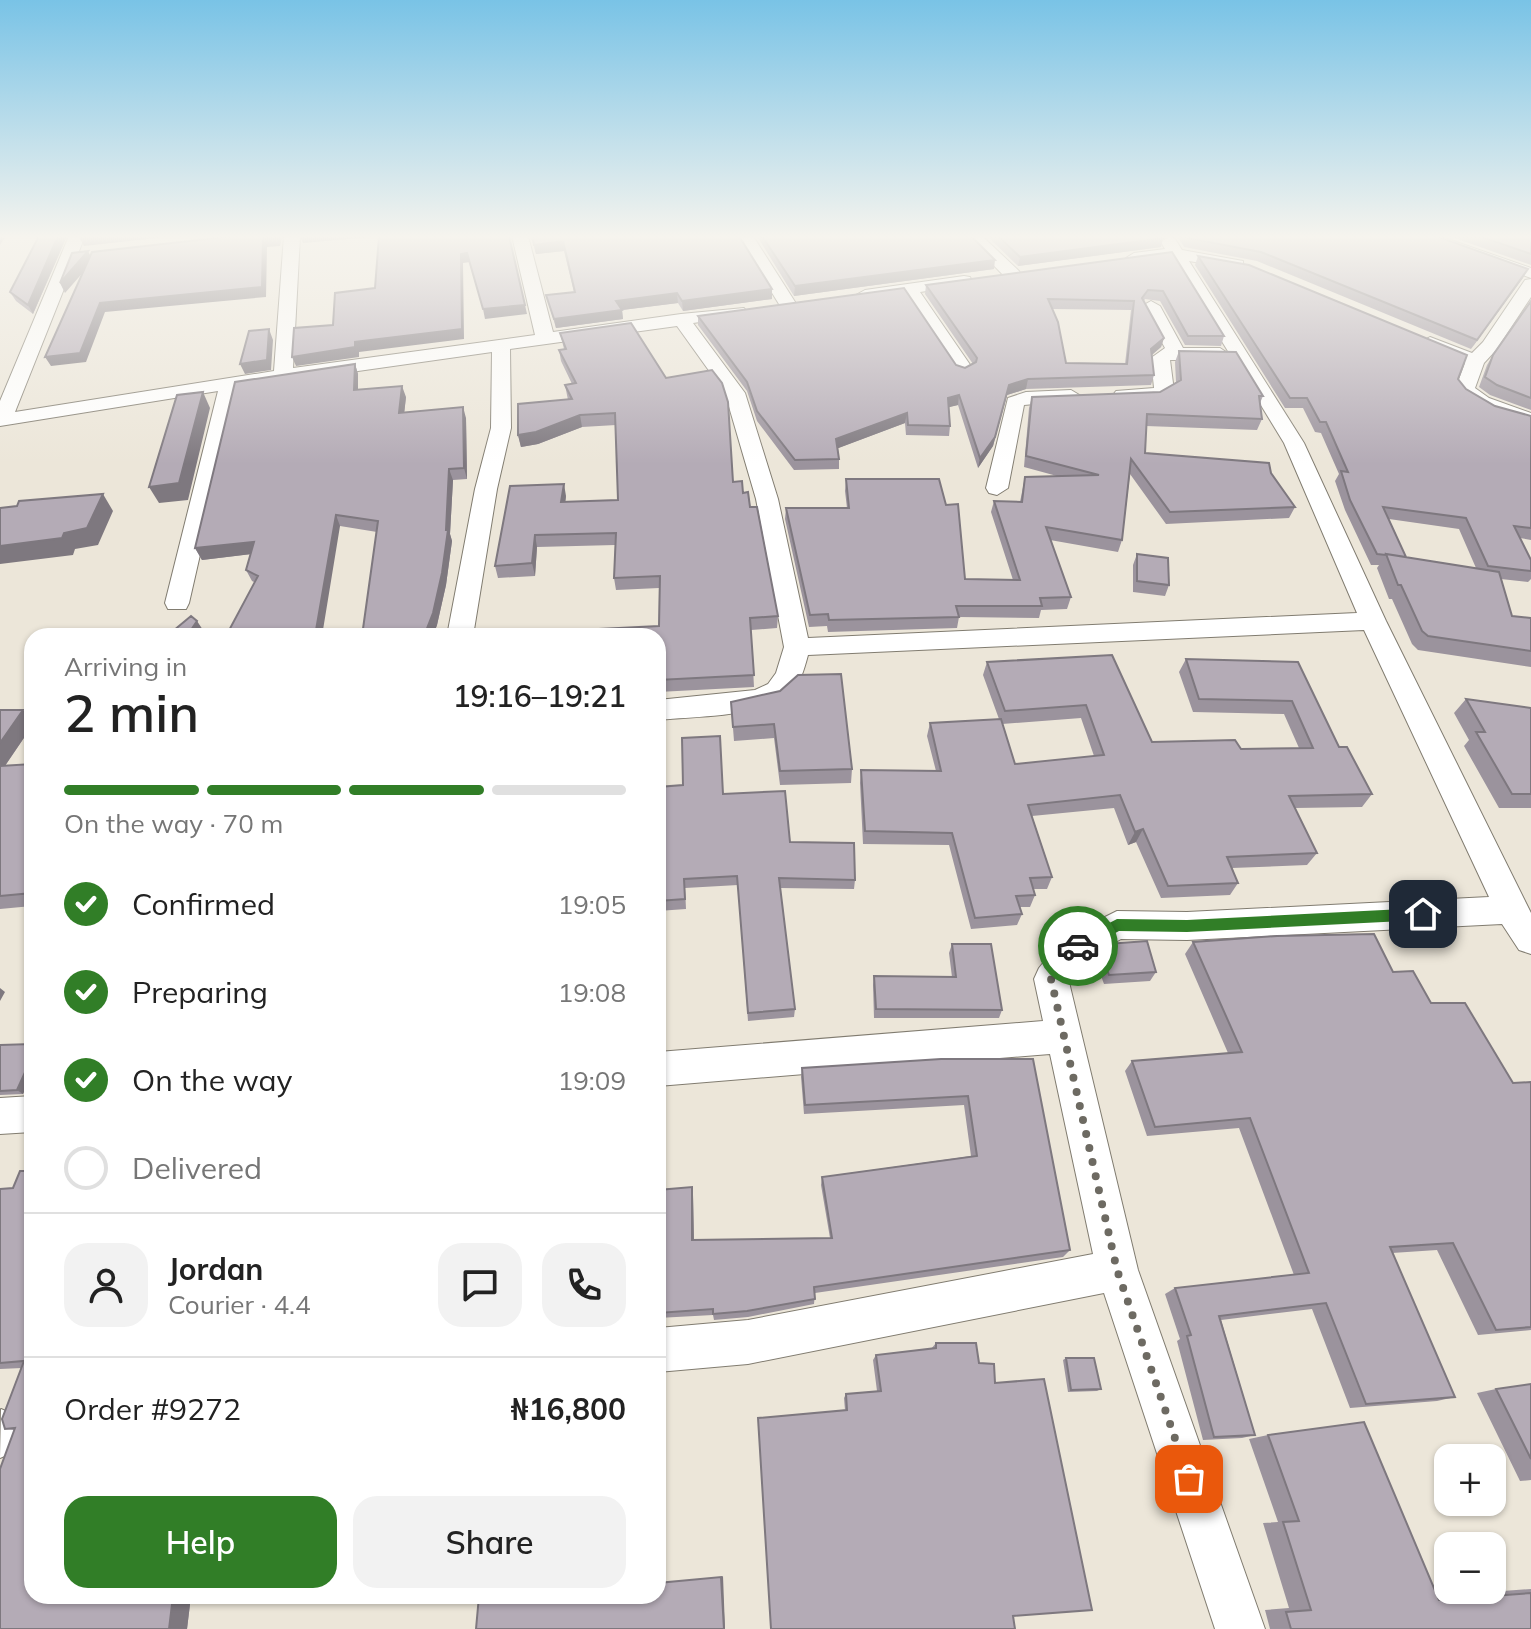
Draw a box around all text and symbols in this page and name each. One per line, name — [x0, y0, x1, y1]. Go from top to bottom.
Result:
text: Arriving in — [64, 650, 187, 683]
text: 19:16–19:21 — [453, 677, 626, 715]
text: 2 min — [64, 680, 199, 745]
text: On the way · 70 m — [64, 807, 283, 840]
pin — [1389, 880, 1457, 948]
icon: check — [64, 882, 108, 926]
text: Confirmed — [132, 885, 275, 923]
text: 19:05 — [558, 888, 626, 921]
icon: home — [1401, 892, 1445, 936]
courier — [1038, 906, 1118, 986]
icon: car — [1056, 924, 1100, 968]
icon: check — [64, 970, 108, 1014]
text: Preparing — [132, 973, 268, 1011]
text: 19:08 — [558, 976, 626, 1009]
icon: check — [64, 1058, 108, 1102]
text: On the way — [132, 1061, 292, 1099]
text: 19:09 — [558, 1064, 626, 1097]
text: Delivered — [132, 1149, 262, 1187]
button: person — [64, 1243, 148, 1327]
button: chat — [438, 1243, 522, 1327]
button: phone — [542, 1243, 626, 1327]
text: Jordan — [168, 1250, 263, 1288]
text: Courier · 4.4 — [168, 1288, 311, 1321]
text: Order #9272 — [64, 1390, 241, 1428]
text: ₦16,800 — [511, 1390, 626, 1428]
map controls — [1434, 1444, 1506, 1604]
button: + — [1434, 1444, 1506, 1516]
pin — [1155, 1445, 1223, 1513]
icon: bag — [1167, 1457, 1211, 1501]
button: Help — [64, 1496, 337, 1588]
button: Share — [353, 1496, 626, 1588]
button: − — [1434, 1532, 1506, 1604]

